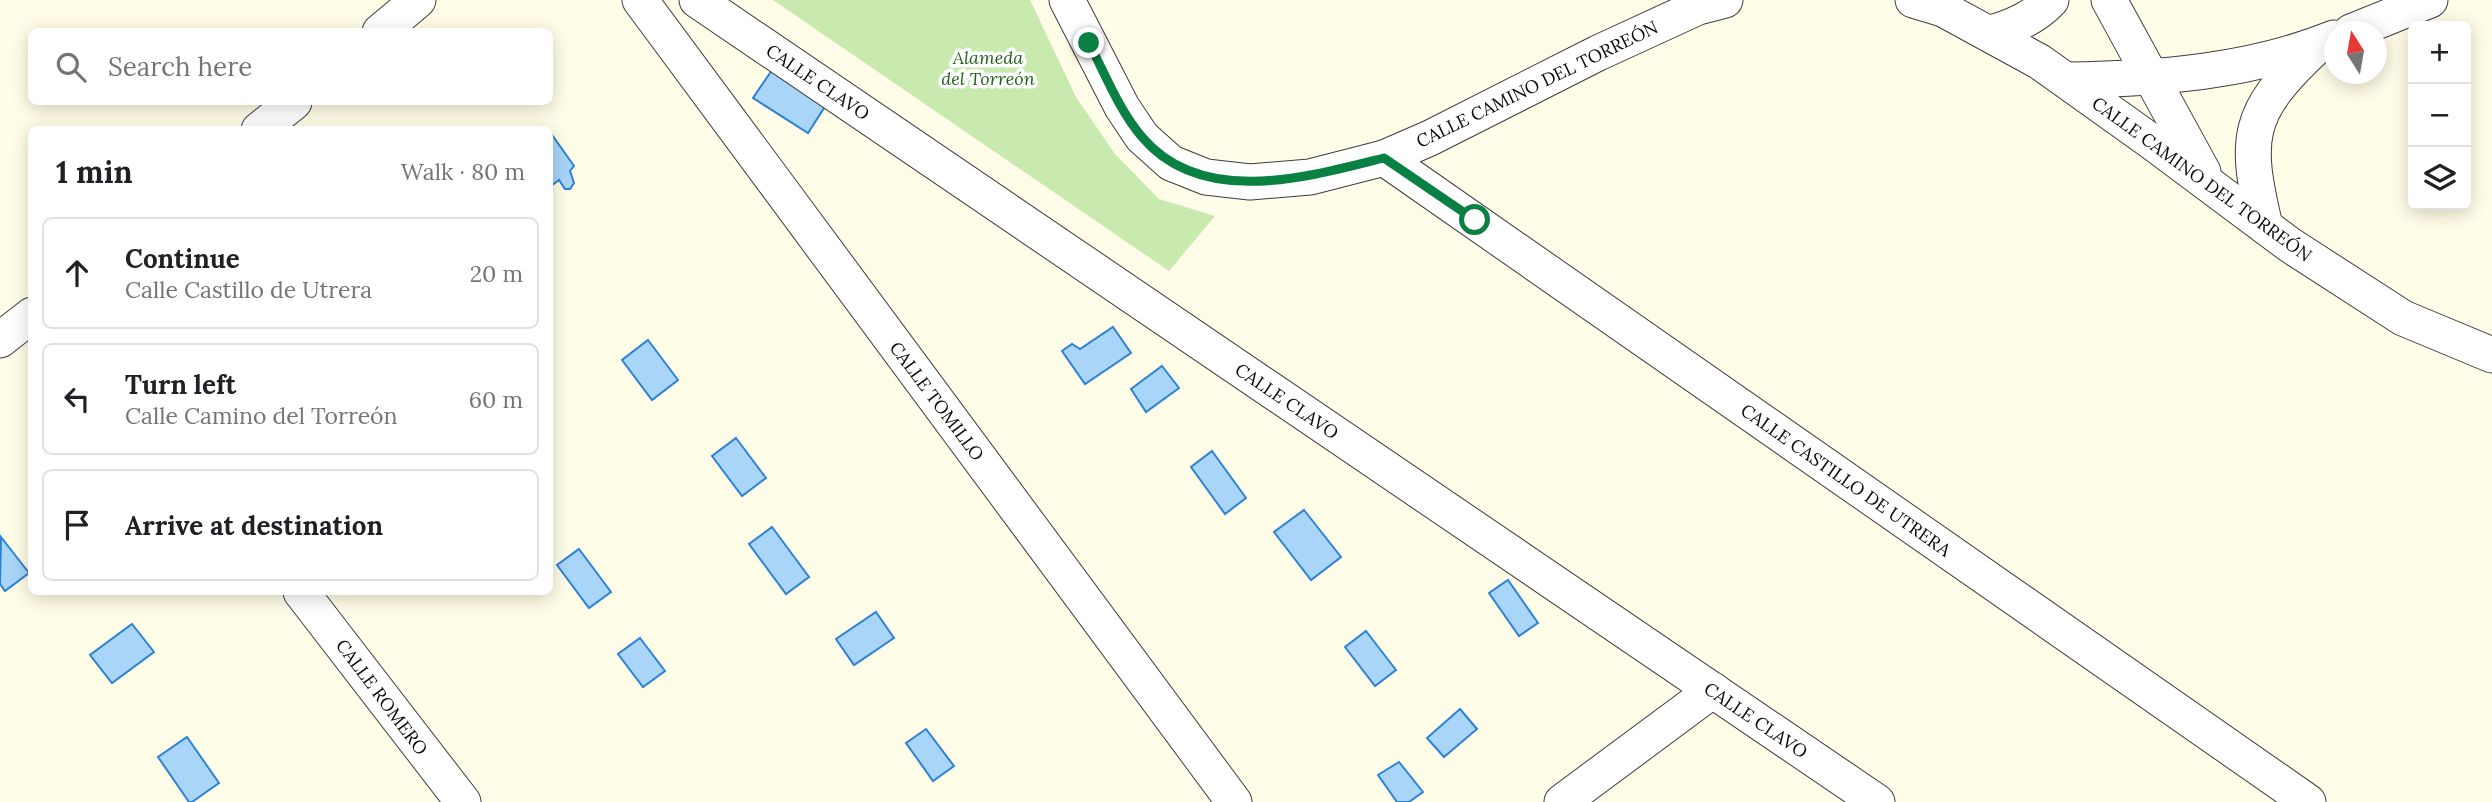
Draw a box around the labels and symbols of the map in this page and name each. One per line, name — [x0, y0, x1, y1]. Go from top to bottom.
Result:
street label: CALLE CAMINO DEL TORREÓN — [1412, 15, 1662, 153]
north arrow — [2324, 21, 2387, 84]
route end — [1073, 27, 1104, 58]
street label: CALLE CLAVO — [762, 39, 874, 125]
park label: Alameda del Torreón — [941, 46, 1035, 90]
street label: CALLE CAMINO DEL TORREÓN — [2088, 91, 2316, 267]
route start — [1459, 204, 1490, 235]
street label: CALLE TOMILLO — [885, 337, 989, 465]
street label: CALLE CLAVO — [1231, 358, 1343, 444]
street label: CALLE CASTILLO DE UTRERA — [1736, 398, 1956, 562]
street label: CALLE ROMERO — [331, 634, 433, 760]
street label: CALLE CLAVO — [1700, 677, 1812, 763]

